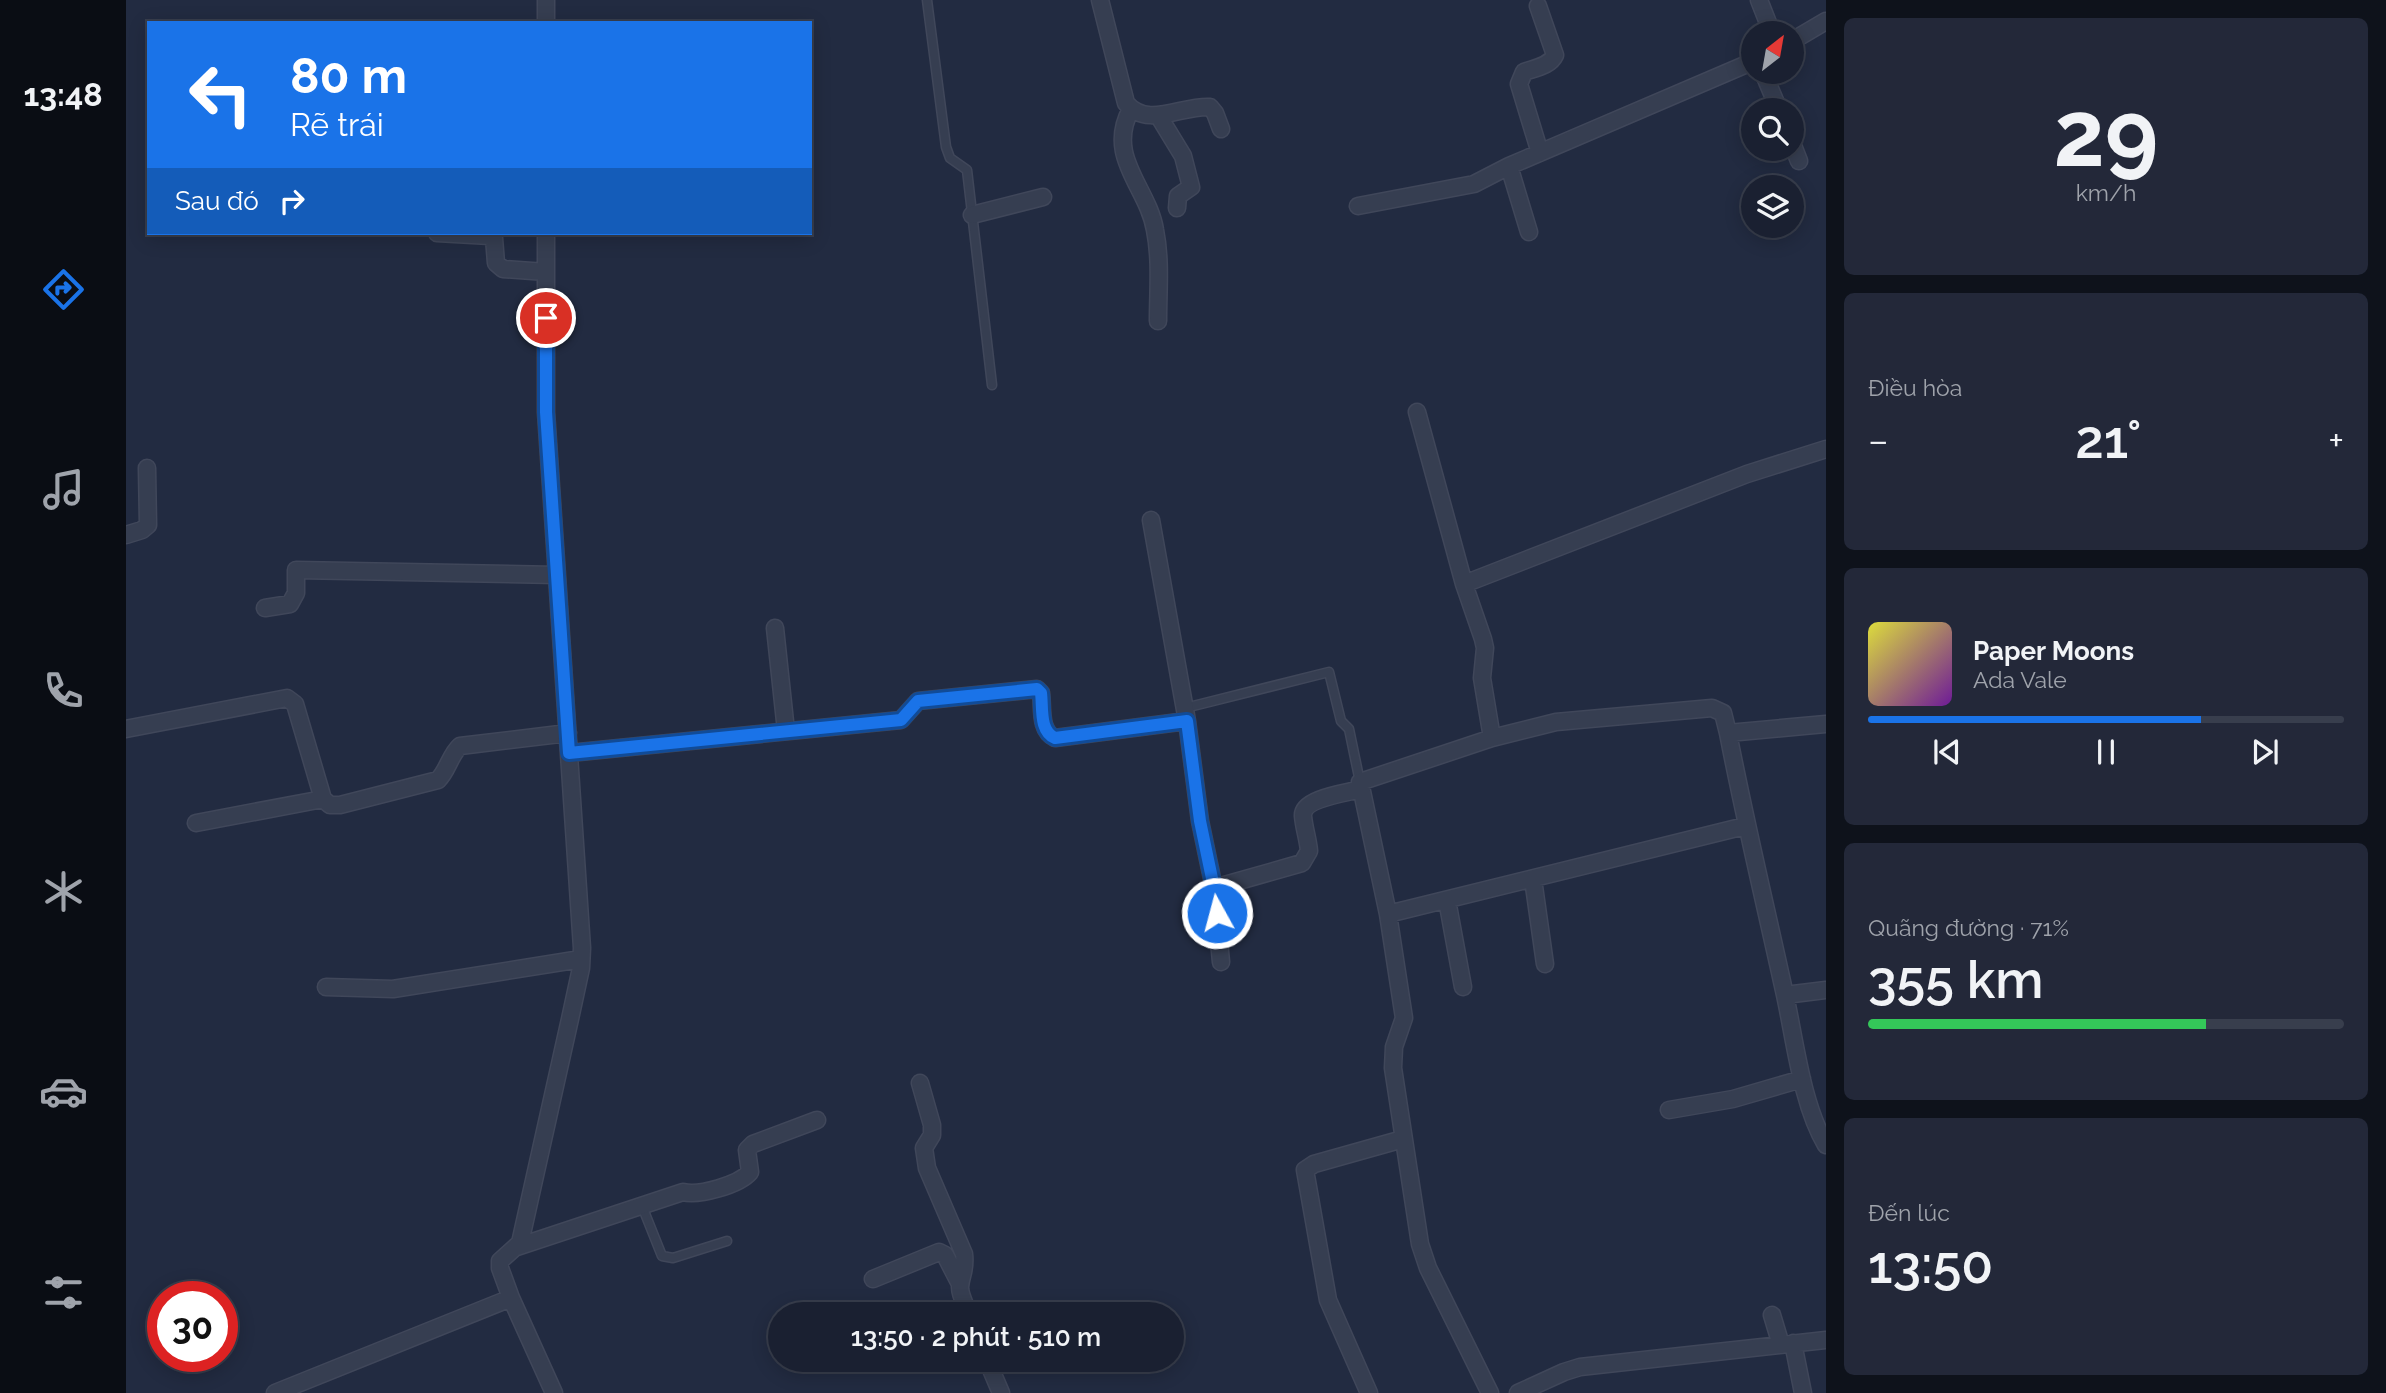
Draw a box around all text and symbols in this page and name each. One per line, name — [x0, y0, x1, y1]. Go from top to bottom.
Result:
north arrow — [1741, 21, 1804, 84]
map controls — [1741, 21, 1804, 238]
text: 80 m — [290, 47, 407, 104]
icon: left — [175, 49, 266, 140]
text: 13:48 — [23, 76, 103, 113]
text: 29 — [2054, 80, 2158, 187]
button: search — [1741, 98, 1804, 161]
text: Rẽ trái — [290, 106, 384, 143]
button: layers — [1741, 175, 1804, 238]
text: km/h — [2076, 179, 2136, 206]
icon: right — [273, 182, 311, 220]
text: Sau đó — [175, 186, 259, 216]
icon: directions — [39, 265, 88, 314]
pin — [516, 288, 576, 348]
icon: arrive — [527, 299, 565, 337]
text: Điều hòa — [1868, 374, 1962, 401]
text: 21° — [2075, 409, 2142, 470]
text: − — [1868, 418, 1888, 463]
text: + — [2328, 418, 2344, 463]
icon: music — [39, 465, 88, 514]
text: Paper Moons — [1973, 636, 2134, 666]
icon: phone — [39, 666, 88, 715]
text: Ada Vale — [1973, 666, 2067, 693]
icon: previous — [1928, 733, 1966, 771]
icon: pause — [2087, 733, 2125, 771]
icon: next — [2246, 733, 2284, 771]
icon: climate — [39, 867, 88, 916]
position arrow — [1180, 876, 1254, 950]
text: Quãng đường · 71% — [1868, 914, 2069, 941]
text: 355 km — [1868, 949, 2043, 1010]
icon: car — [39, 1067, 88, 1116]
text: Đến lúc — [1868, 1199, 1950, 1226]
text: 13:50 — [1868, 1234, 1993, 1295]
icon: filters — [39, 1268, 88, 1317]
speed limit sign: 30 — [147, 1281, 238, 1372]
text: 13:50 · 2 phút · 510 m — [851, 1322, 1101, 1352]

